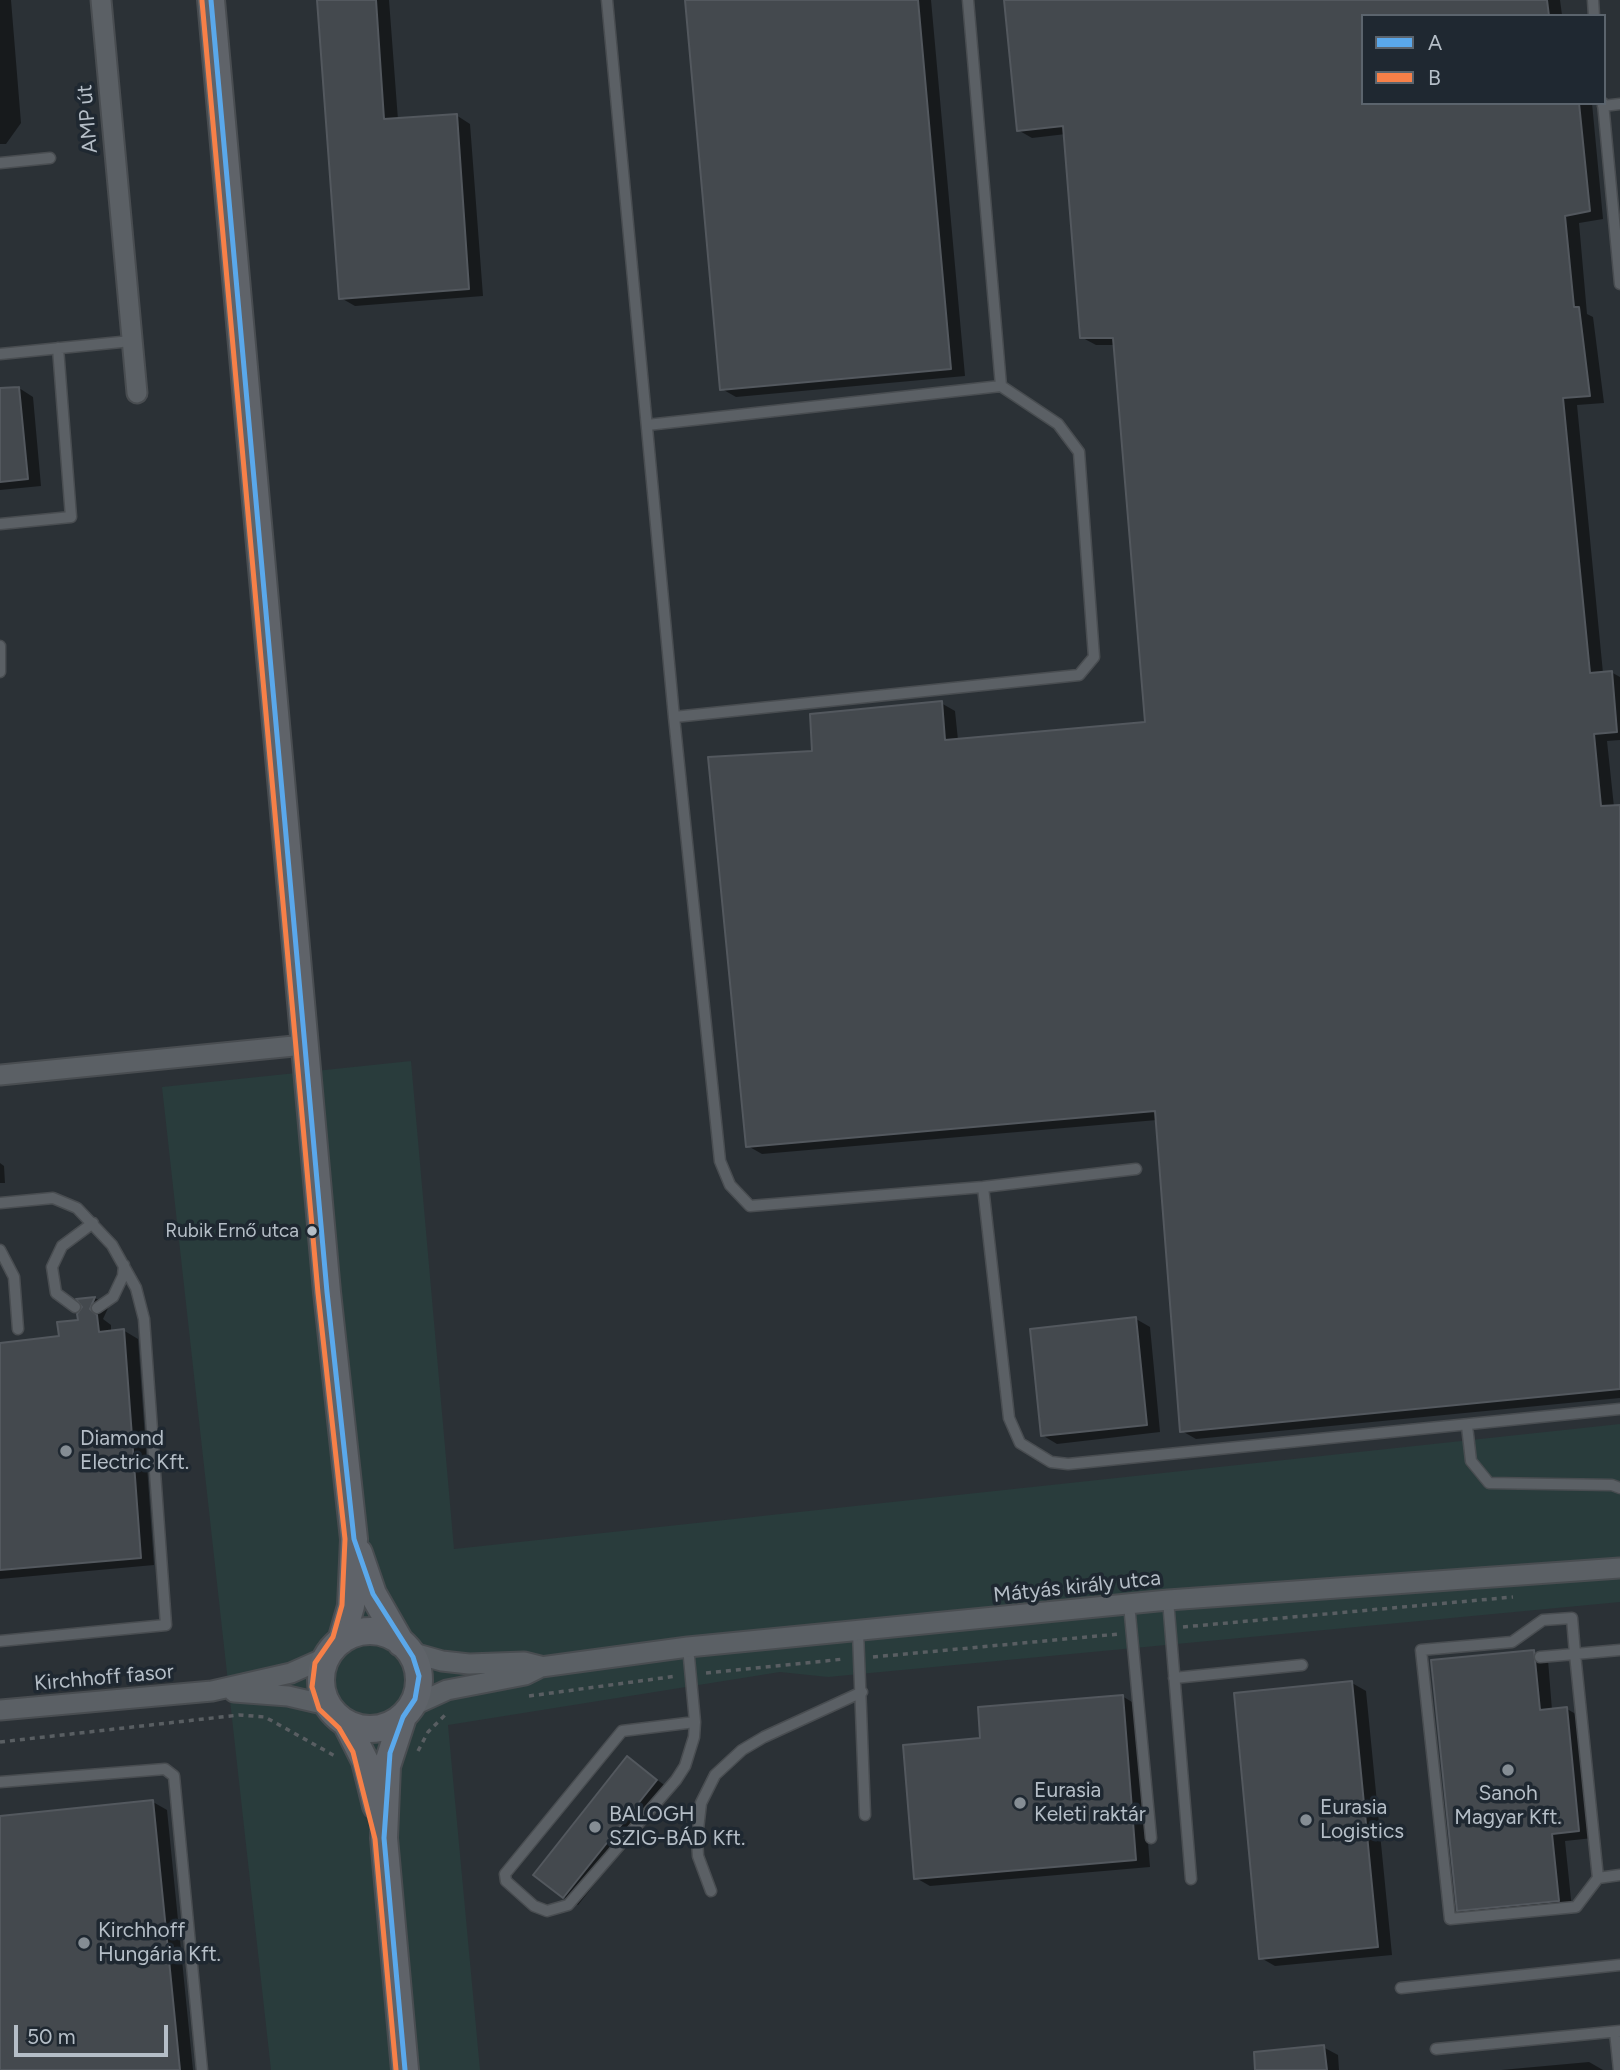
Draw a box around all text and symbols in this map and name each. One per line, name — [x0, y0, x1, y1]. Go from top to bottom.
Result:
legend — [1361, 14, 1606, 105]
text: A — [1428, 30, 1442, 55]
text: B — [1428, 65, 1441, 90]
street label: AMP út — [72, 84, 104, 154]
place label: Rubik Ernő utca — [165, 1220, 299, 1242]
marker: Rubik Ernő utca — [305, 1224, 319, 1238]
place label: Diamond Electric Kft. — [80, 1426, 189, 1476]
marker: Diamond Electric Kft. — [58, 1443, 74, 1459]
street label: Mátyás király utca — [992, 1566, 1162, 1608]
street label: Kirchhoff fasor — [33, 1659, 175, 1697]
marker: Sanoh Magyar Kft. — [1500, 1762, 1516, 1778]
place label: Eurasia Keleti raktár — [1034, 1778, 1146, 1828]
place label: Sanoh Magyar Kft. — [1454, 1781, 1562, 1831]
marker: Eurasia Keleti raktár — [1012, 1795, 1028, 1811]
place label: Eurasia Logistics — [1320, 1795, 1404, 1845]
place label: BALOGH SZIG-BÁD Kft. — [609, 1802, 745, 1852]
marker: Eurasia Logistics — [1298, 1812, 1314, 1828]
marker: BALOGH SZIG-BÁD Kft. — [587, 1819, 603, 1835]
place label: Kirchhoff Hungária Kft. — [98, 1918, 221, 1968]
marker: Kirchhoff Hungária Kft. — [76, 1935, 92, 1951]
scale bar — [18, 2010, 172, 2054]
text: 50 m — [27, 2024, 76, 2049]

